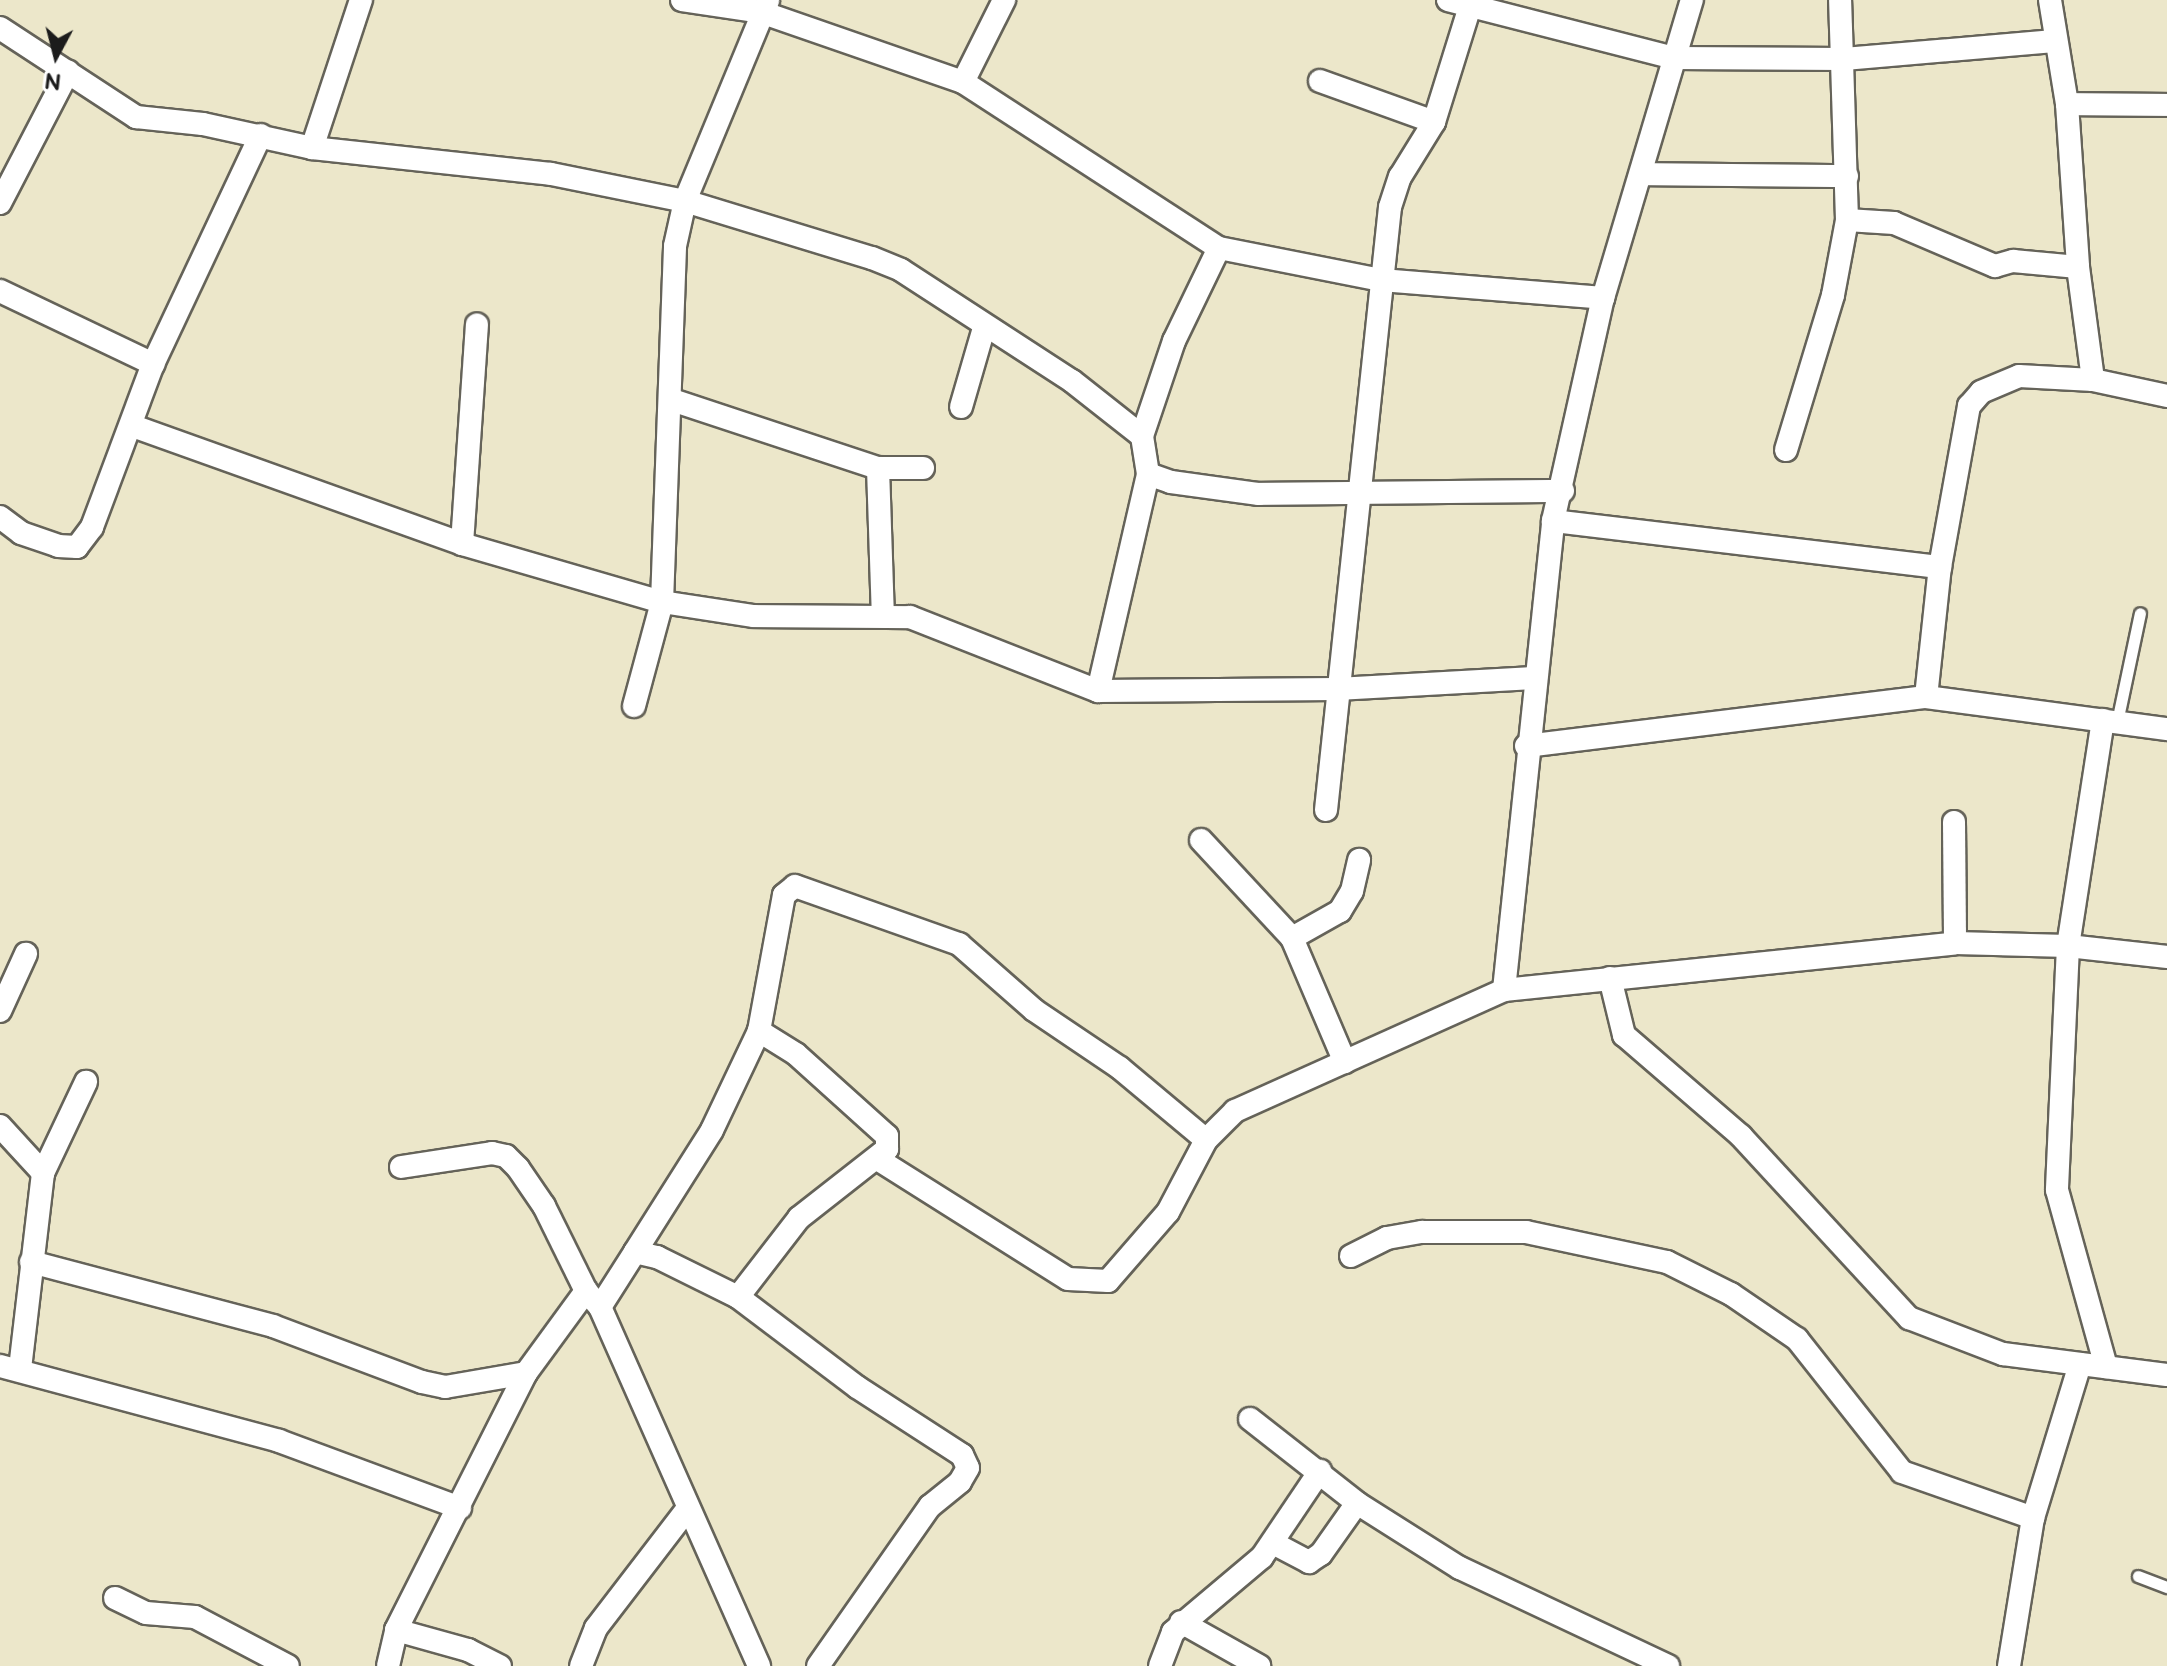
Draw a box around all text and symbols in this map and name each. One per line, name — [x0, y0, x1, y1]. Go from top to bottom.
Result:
north arrow — [16, 16, 96, 96]
text: N — [43, 66, 63, 95]

